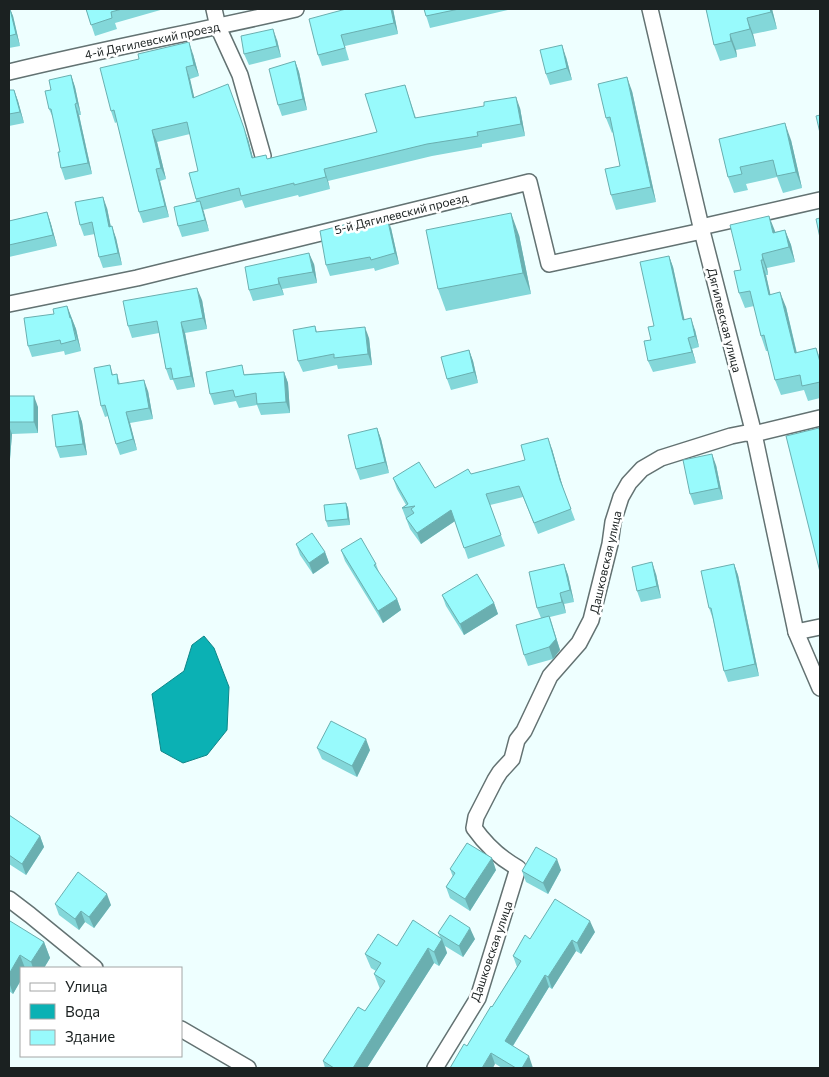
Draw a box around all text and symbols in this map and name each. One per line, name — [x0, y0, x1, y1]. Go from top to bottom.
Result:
street label: 4-й Дягилевский проезд — [83, 19, 221, 61]
street label: 5-й Дягилевский проезд — [333, 190, 469, 236]
street label: Дягилевская улица — [705, 266, 745, 374]
street label: Дашковская улица — [586, 509, 624, 615]
street label: Дашковская улица — [467, 899, 515, 1003]
legend — [20, 967, 182, 1057]
text: Улица — [65, 977, 107, 995]
text: Вода — [65, 1002, 100, 1020]
text: Здание — [65, 1027, 115, 1045]

